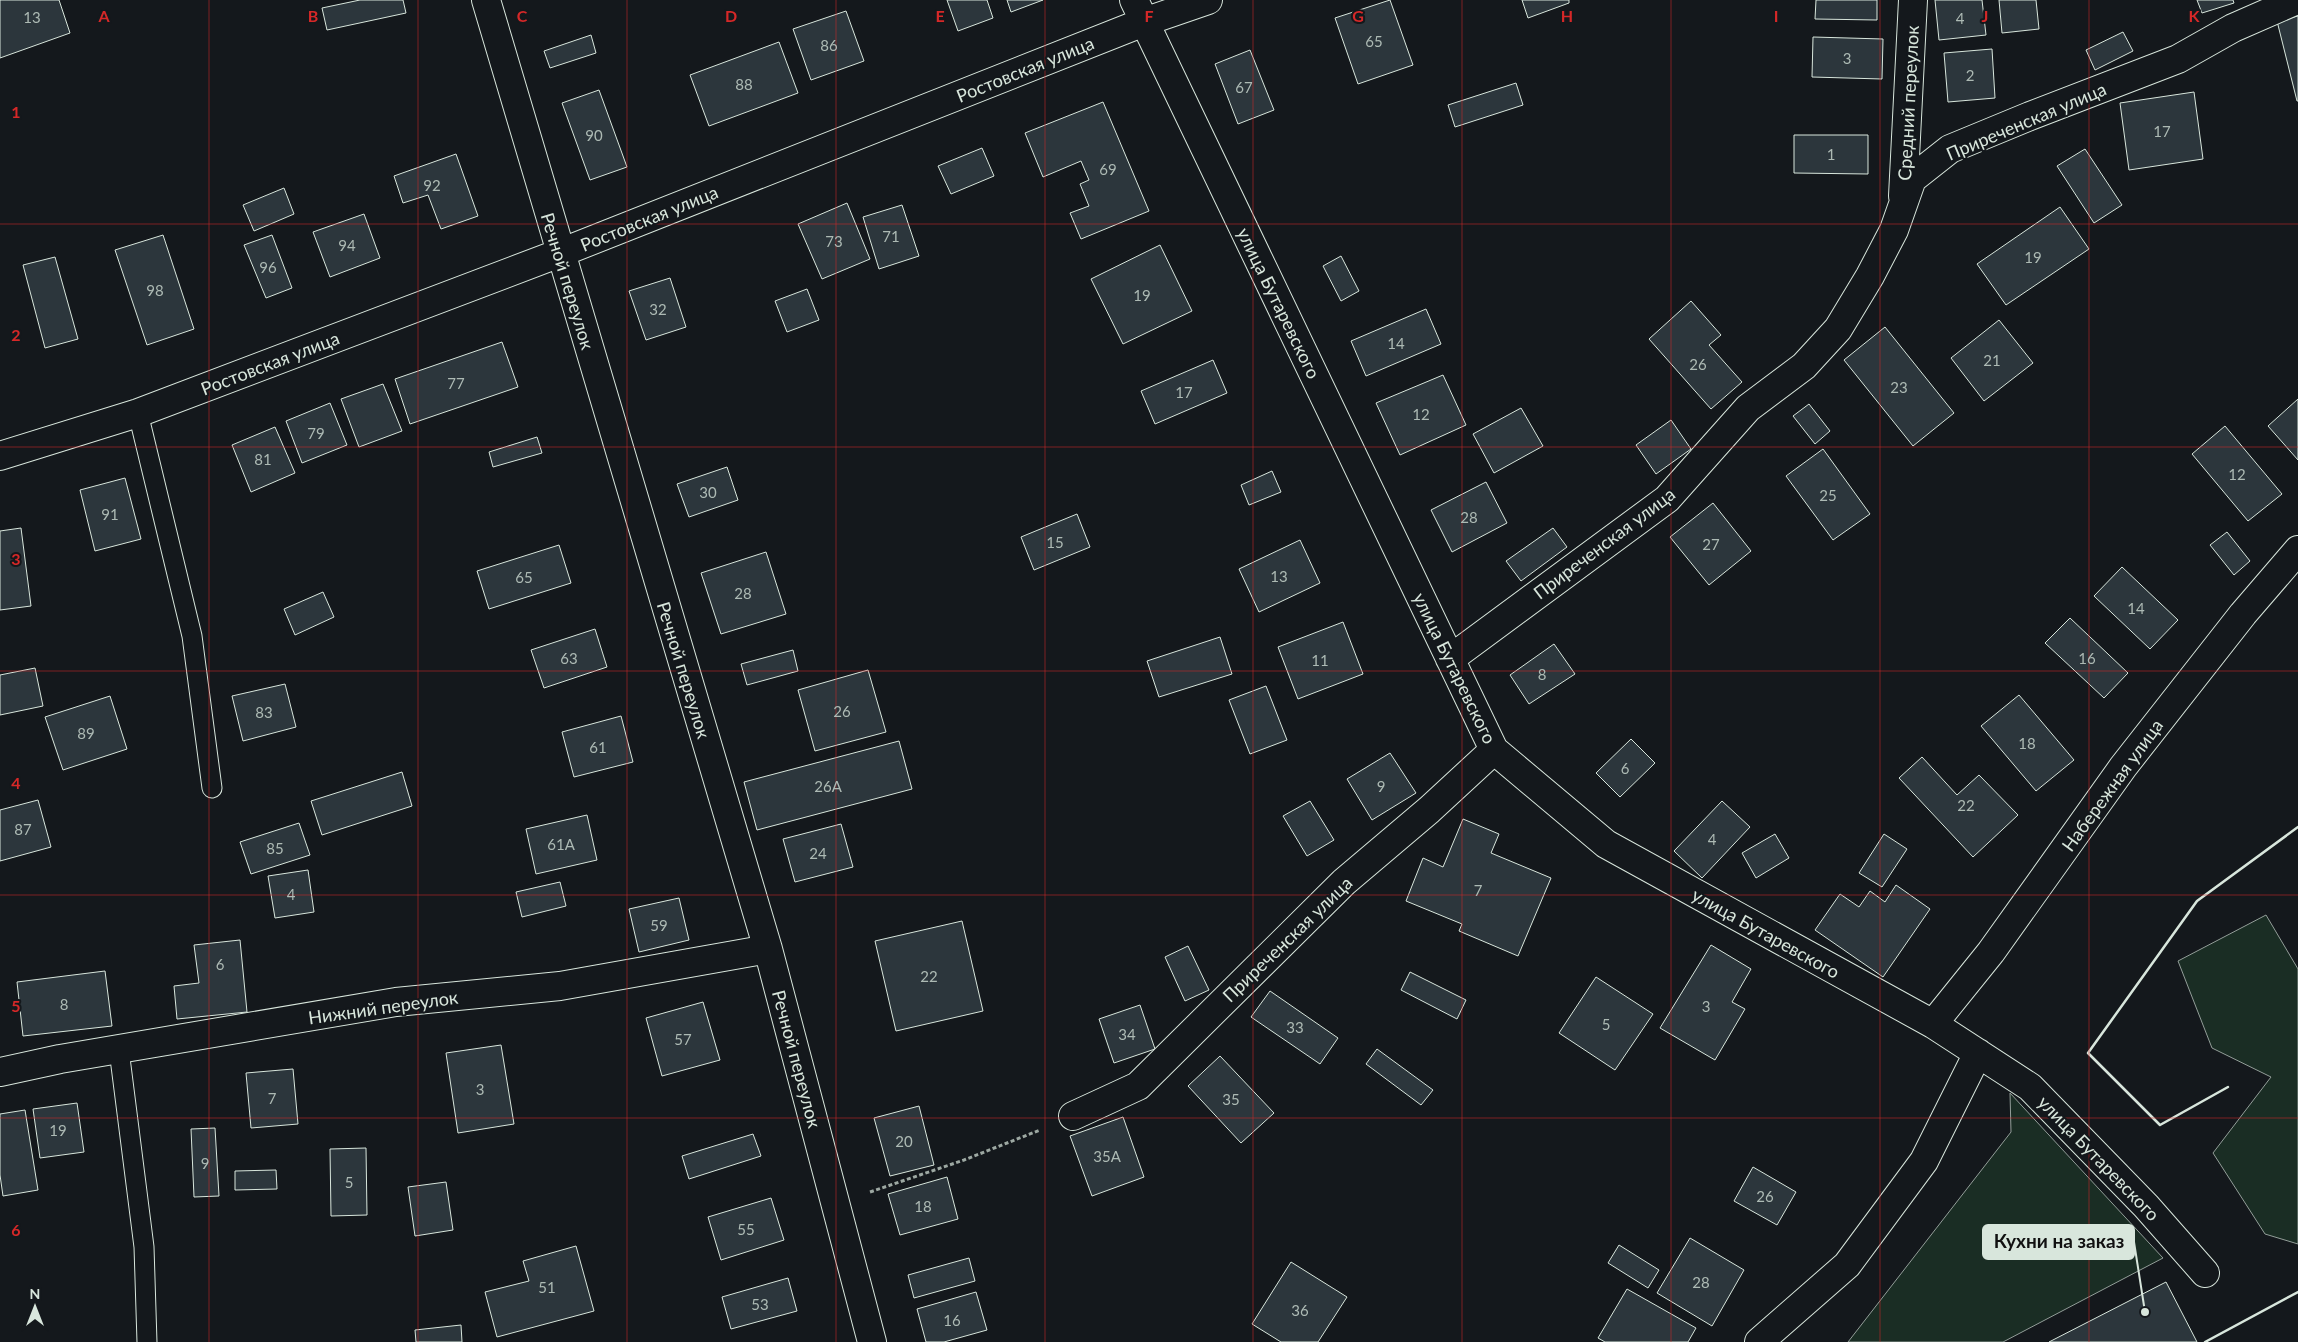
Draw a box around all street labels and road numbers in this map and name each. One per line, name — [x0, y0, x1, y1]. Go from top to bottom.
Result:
street label: Средний переулок — [1893, 24, 1923, 181]
street label: Ростовская улица — [953, 31, 1097, 107]
street label: Приреченская улица — [1943, 77, 2109, 165]
street label: Ростовская улица — [577, 180, 721, 256]
street label: Речной переулок — [537, 210, 599, 353]
street label: улица Бутаревского — [1233, 224, 1325, 382]
street label: Ростовская улица — [198, 326, 342, 400]
street label: Приреченская улица — [1529, 483, 1679, 603]
street label: улица Бутаревского — [1409, 589, 1501, 747]
street label: Речной переулок — [653, 599, 715, 742]
street label: Набережная улица — [2057, 715, 2167, 855]
street label: Приреченская улица — [1218, 872, 1356, 1006]
street label: улица Бутаревского — [1688, 883, 1844, 983]
street label: Нижний переулок — [307, 985, 460, 1028]
street label: Речной переулок — [768, 988, 826, 1131]
street label: улица Бутаревского — [2034, 1091, 2164, 1225]

